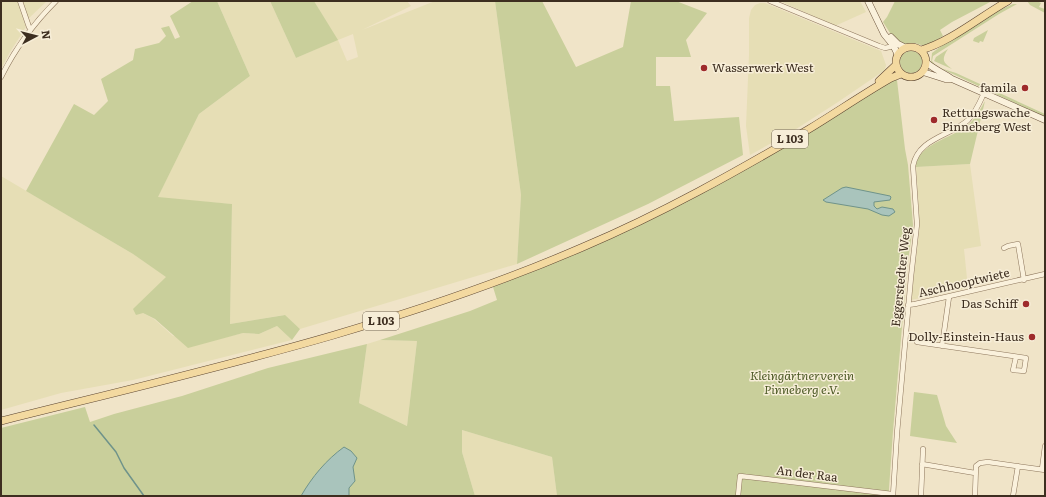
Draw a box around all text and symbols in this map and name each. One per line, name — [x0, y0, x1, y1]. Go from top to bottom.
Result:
north arrow — [16, 16, 56, 56]
text: N — [38, 29, 55, 40]
place label: Wasserwerk West — [712, 58, 814, 76]
marker: Wasserwerk West — [699, 63, 709, 73]
place label: famila — [980, 78, 1018, 96]
marker: famila — [1020, 83, 1030, 93]
place label: Rettungswache Pinneberg West — [942, 103, 1031, 135]
marker: Rettungswache Pinneberg West — [929, 115, 939, 125]
road number: L 103 — [772, 130, 808, 148]
street label: Eggerstedter Weg — [886, 226, 914, 328]
street label: Aschhooptwiete — [916, 263, 1011, 301]
place label: Das Schiff — [961, 294, 1019, 312]
marker: Das Schiff — [1021, 299, 1031, 309]
road number: L 103 — [363, 312, 399, 330]
place label: Dolly-Einstein-Haus — [908, 327, 1025, 345]
marker: Dolly-Einstein-Haus — [1027, 332, 1037, 342]
park label: Kleingärtnerverein Pinneberg e.V. — [750, 366, 854, 398]
street label: An der Raa — [775, 460, 839, 486]

